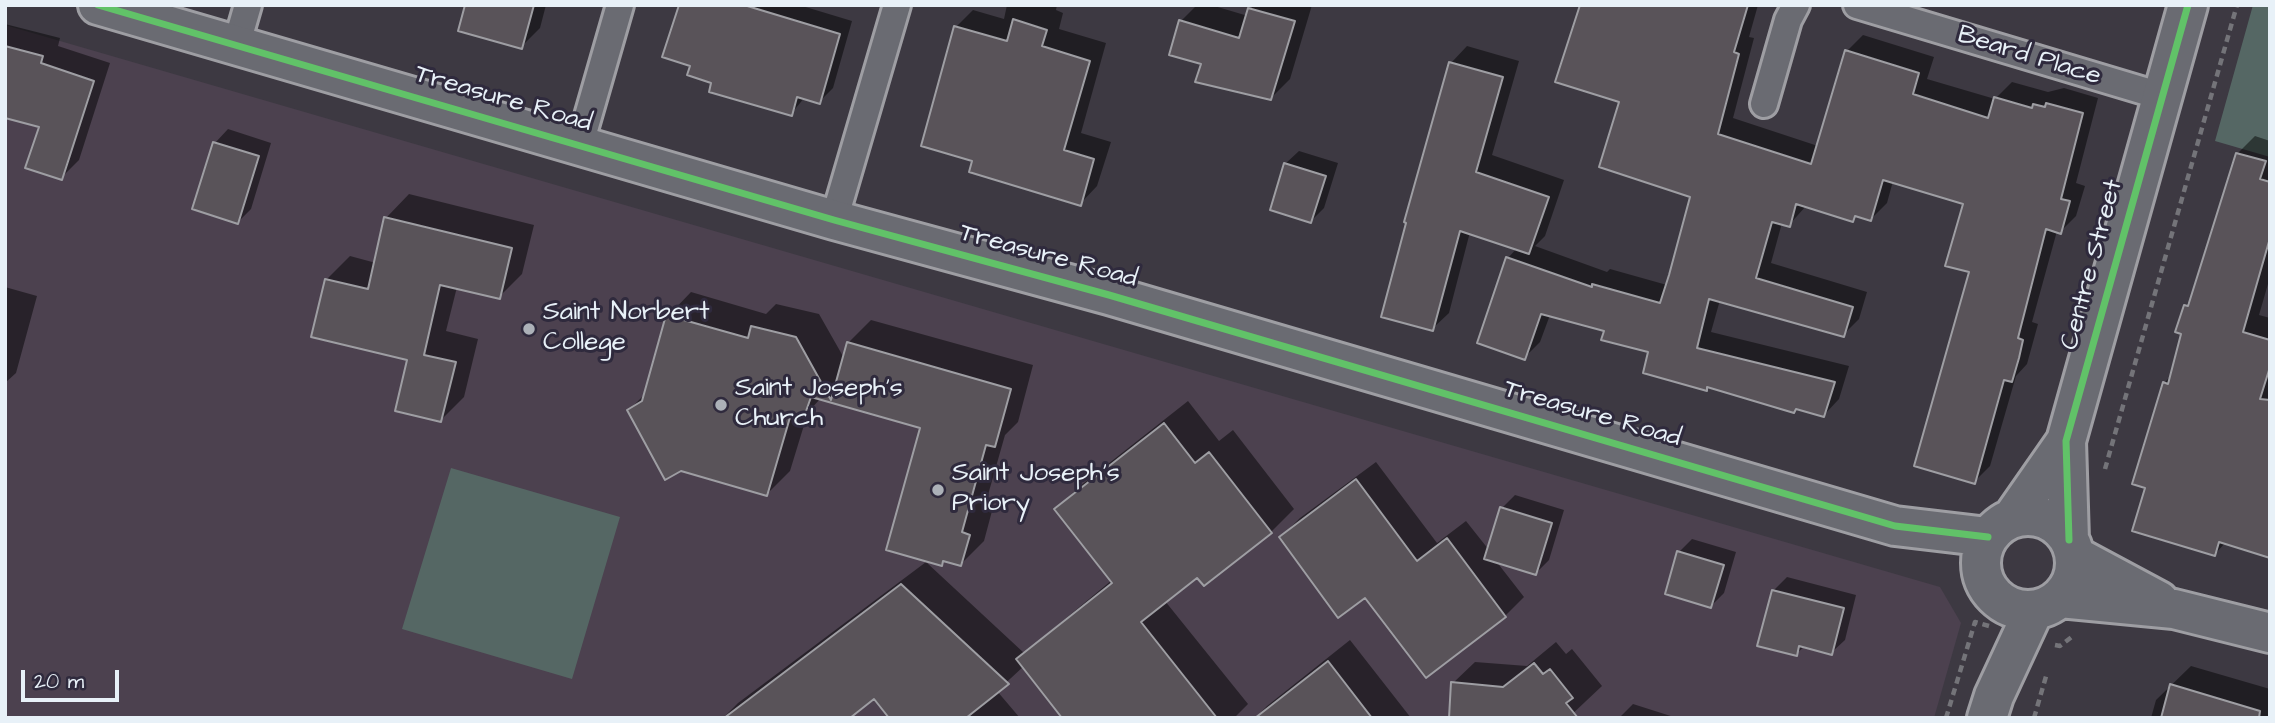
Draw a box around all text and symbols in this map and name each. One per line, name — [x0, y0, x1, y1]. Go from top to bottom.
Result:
street label: Beard Place — [1954, 20, 2104, 94]
street label: Treasure Road — [411, 60, 595, 140]
street label: Centre Street — [2055, 176, 2131, 354]
street label: Treasure Road — [956, 218, 1140, 296]
place label: Saint Norbert College — [543, 298, 710, 360]
marker: Saint Norbert College — [521, 321, 537, 337]
place label: Saint Joseph's Church — [735, 374, 903, 436]
street label: Treasure Road — [1500, 375, 1684, 455]
marker: Saint Joseph's Church — [713, 397, 729, 413]
place label: Saint Joseph's Priory — [952, 459, 1120, 520]
marker: Saint Joseph's Priory — [930, 482, 946, 498]
scale bar — [24, 656, 122, 700]
text: 20 m — [34, 667, 84, 696]

